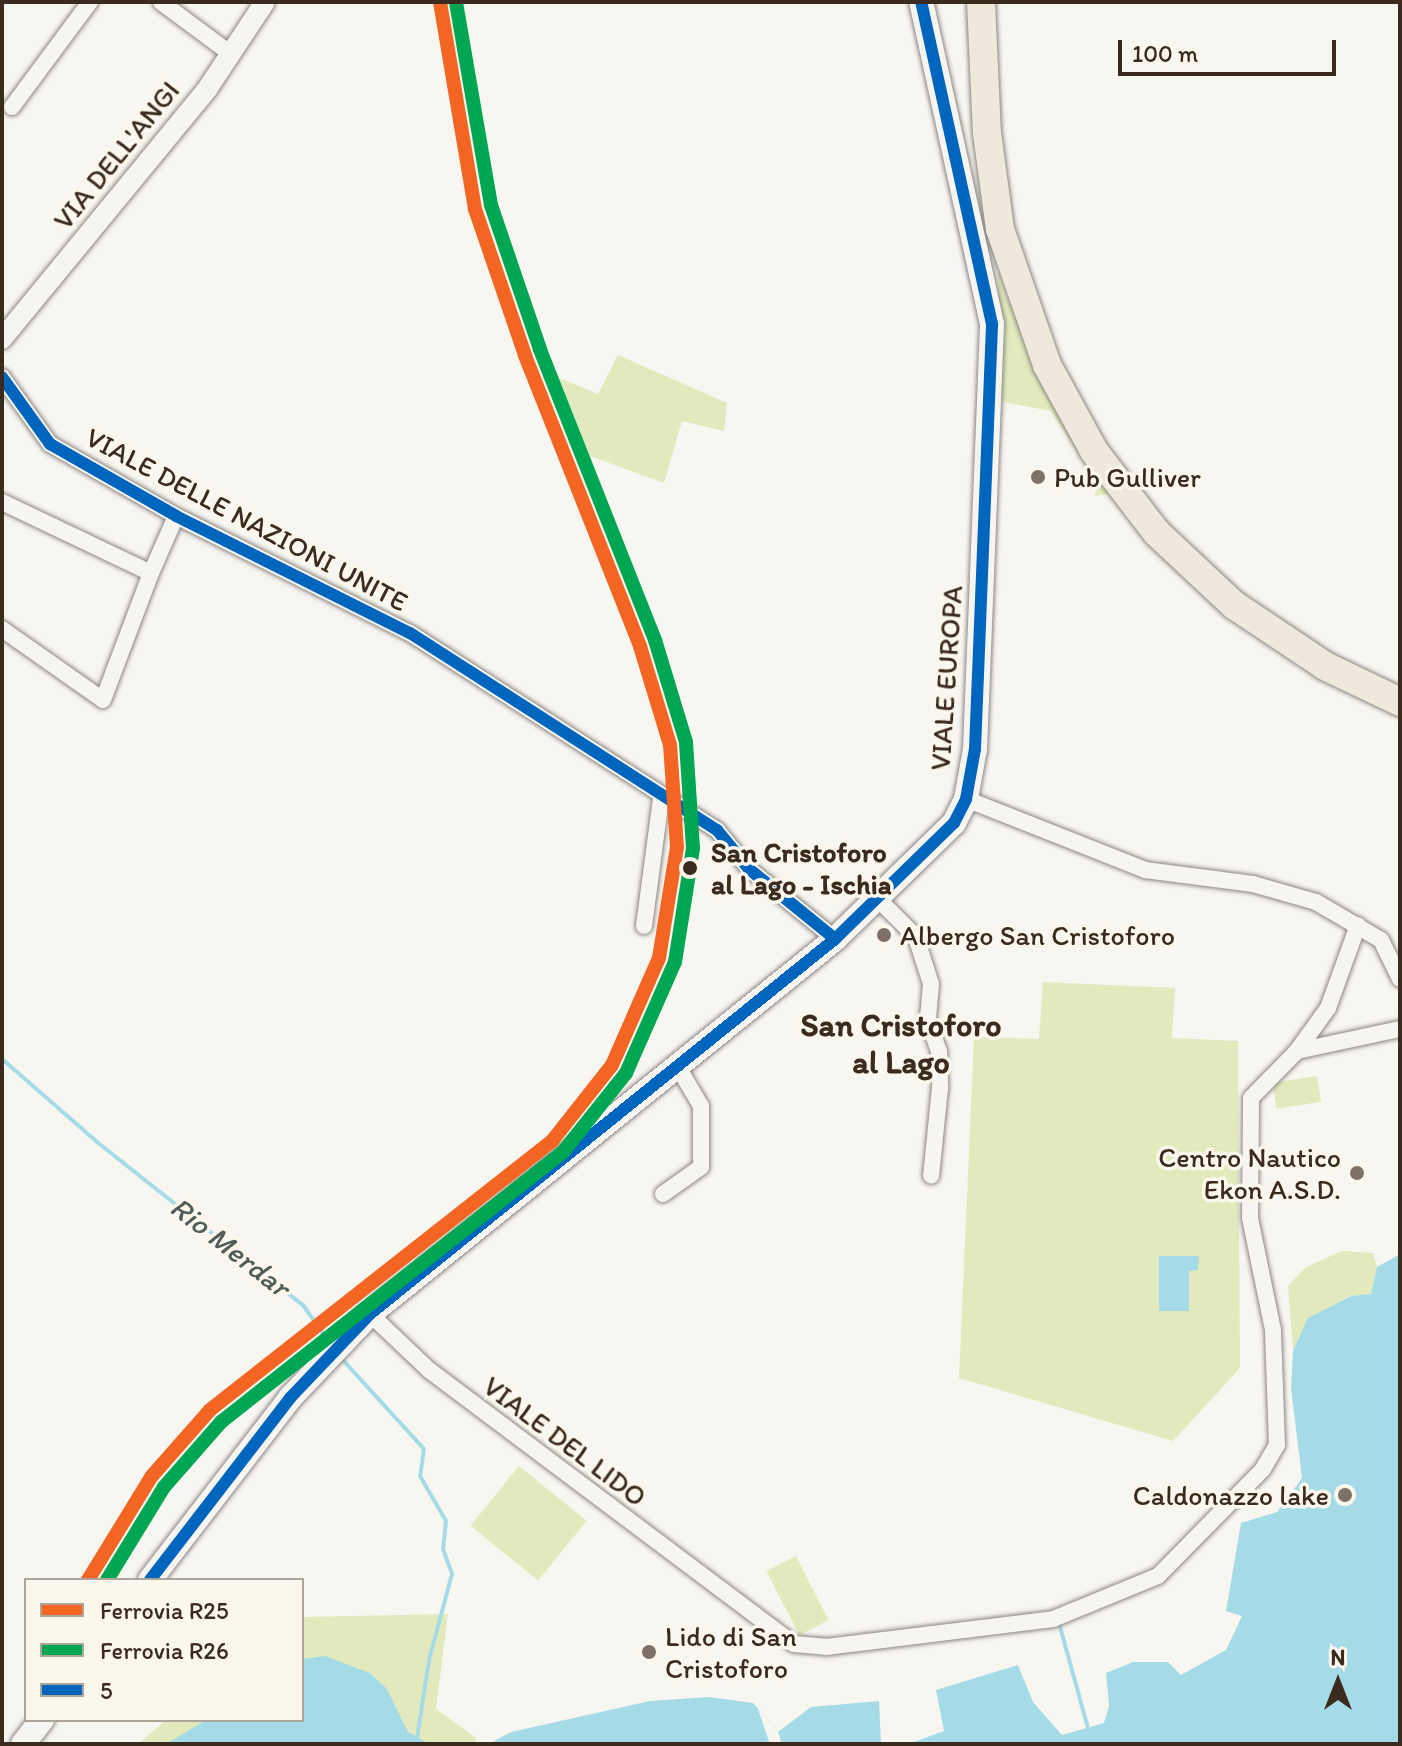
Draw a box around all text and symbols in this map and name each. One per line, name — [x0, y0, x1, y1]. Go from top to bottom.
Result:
scale bar — [1122, 24, 1340, 74]
text: 100 m — [1132, 39, 1198, 68]
street label: VIA DELL'ANGI — [45, 72, 187, 238]
street label: VIALE DELLE NAZIONI UNITE — [82, 420, 412, 618]
place label: Pub Gulliver — [1054, 460, 1202, 494]
marker: Pub Gulliver — [1029, 468, 1047, 486]
street label: VIALE EUROPA — [923, 584, 969, 772]
place label: San Cristoforo al Lago - Ischia — [711, 835, 892, 901]
marker: San Cristoforo al Lago - Ischia — [676, 854, 704, 882]
place label: Albergo San Cristoforo — [900, 918, 1175, 952]
marker: Albergo San Cristoforo — [875, 926, 893, 944]
district label: San Cristoforo al Lago — [801, 1007, 1001, 1082]
place label: Centro Nautico Ekon A.S.D. — [1158, 1140, 1341, 1206]
marker: Centro Nautico Ekon A.S.D. — [1348, 1164, 1366, 1182]
water label: Rio Merdar — [164, 1190, 296, 1304]
street label: VIALE DEL LIDO — [476, 1368, 654, 1514]
place label: Caldonazzo lake — [1132, 1478, 1329, 1512]
marker: Caldonazzo lake — [1336, 1486, 1354, 1504]
legend — [24, 1578, 304, 1722]
text: Ferrovia R25 — [100, 1596, 229, 1625]
place label: Lido di San Cristoforo — [665, 1619, 797, 1685]
text: Ferrovia R26 — [100, 1636, 229, 1665]
north arrow — [1298, 1642, 1378, 1722]
marker: Lido di San Cristoforo — [640, 1643, 658, 1661]
text: N — [1331, 1644, 1345, 1671]
text: 5 — [100, 1676, 113, 1705]

